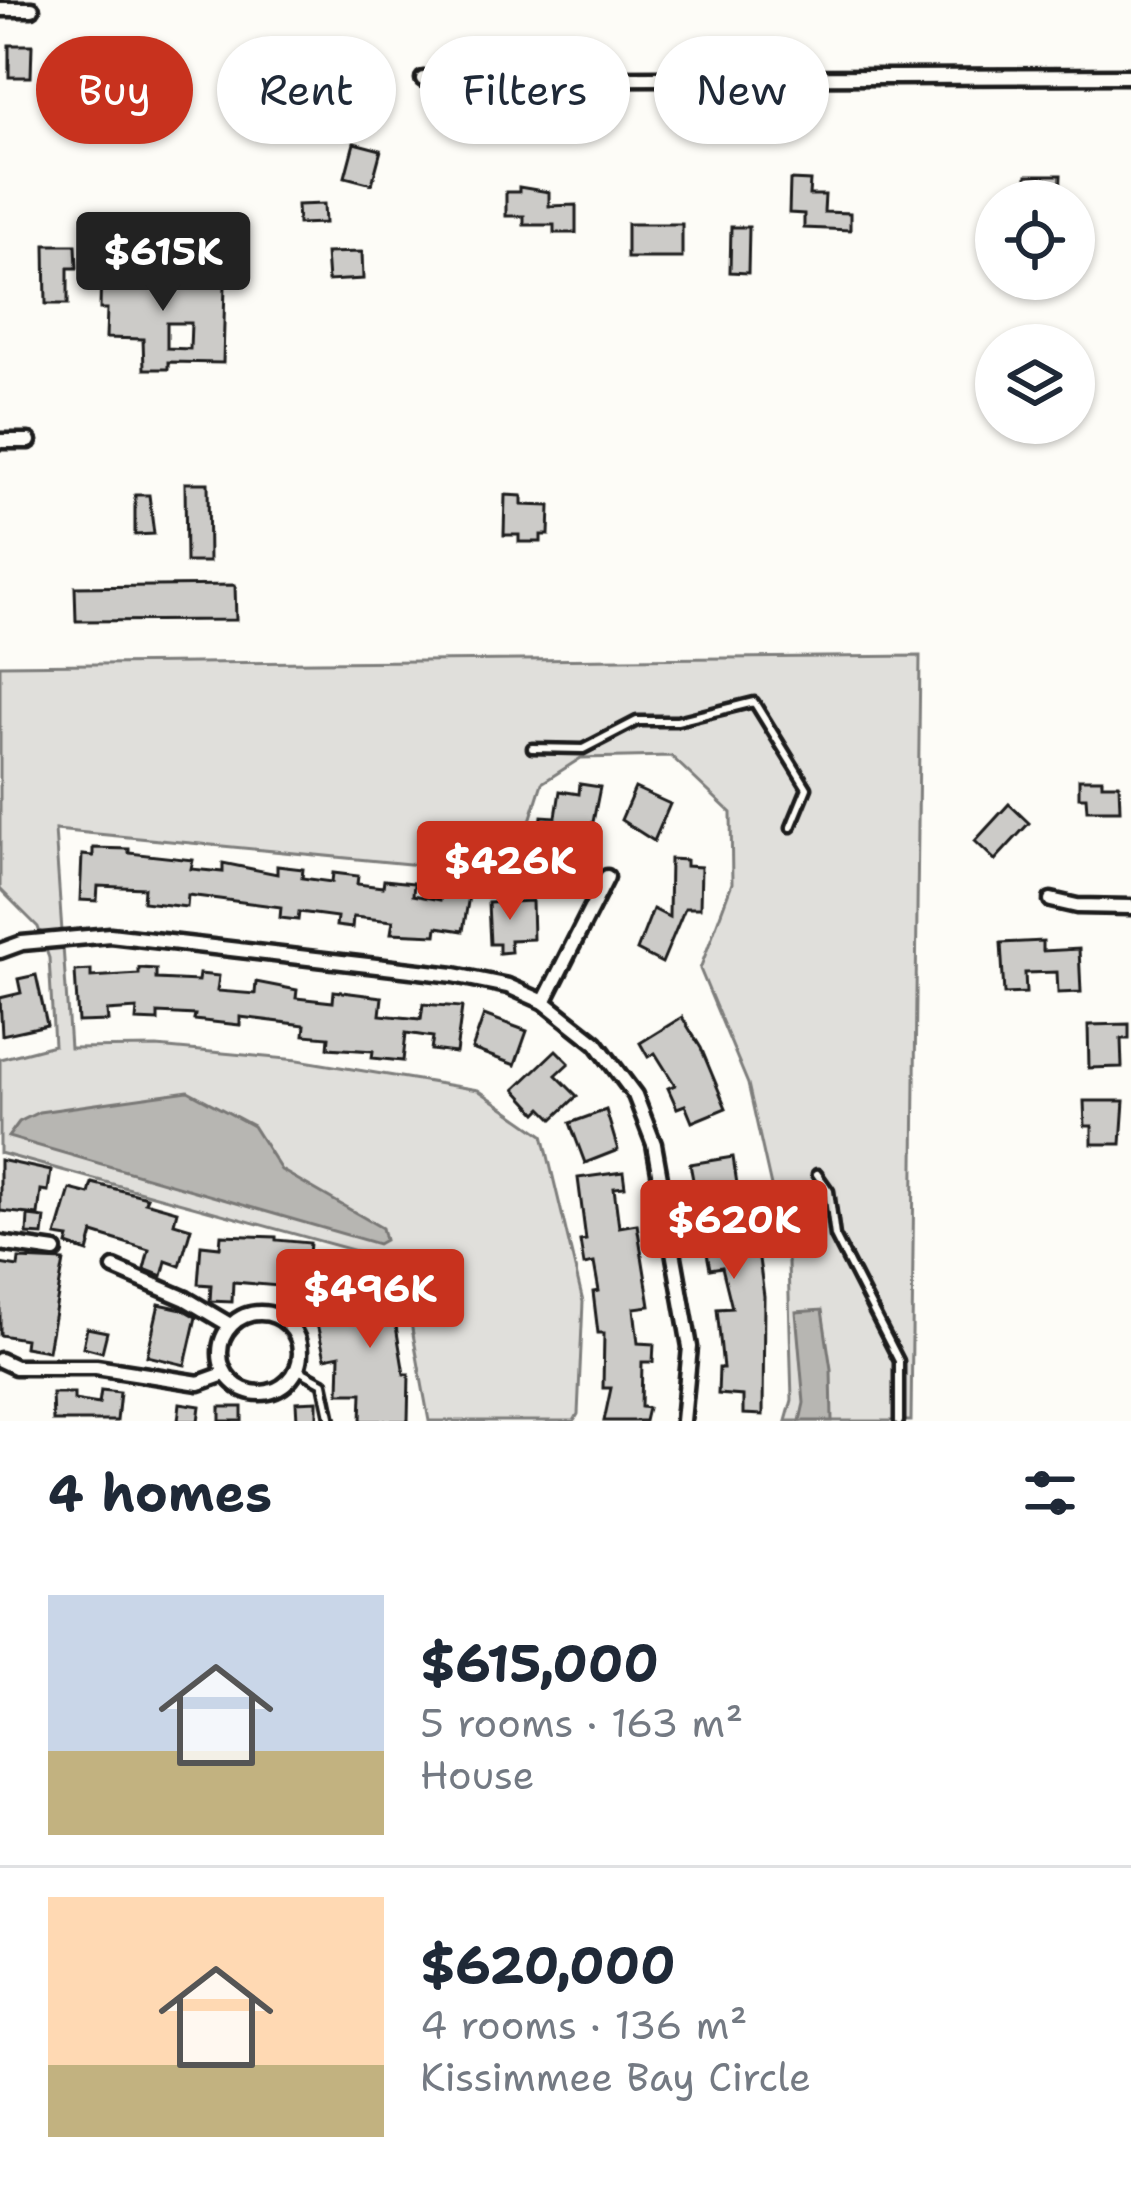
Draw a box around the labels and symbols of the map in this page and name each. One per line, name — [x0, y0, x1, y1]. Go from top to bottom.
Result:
pin: $615K — [79, 212, 247, 314]
pin: $426K — [426, 821, 594, 923]
pin: $620K — [650, 1180, 818, 1282]
pin: $496K — [286, 1249, 454, 1351]

